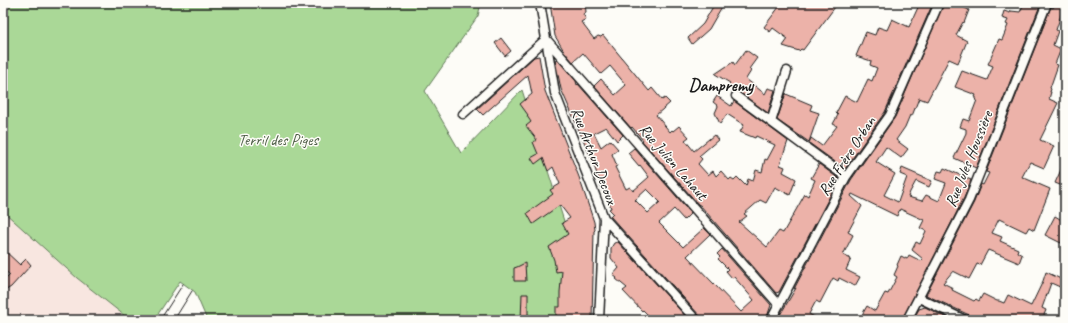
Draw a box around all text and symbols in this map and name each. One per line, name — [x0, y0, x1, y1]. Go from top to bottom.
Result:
district label: Dampremy — [689, 74, 755, 96]
street label: Rue Arthur Decoux — [566, 105, 622, 209]
street label: Rue Jules Houssière — [941, 106, 998, 210]
street label: Rue Frère Orban — [814, 112, 880, 199]
street label: Rue Julien Lahaut — [634, 120, 713, 206]
park label: Terril des Piges — [238, 130, 319, 150]

